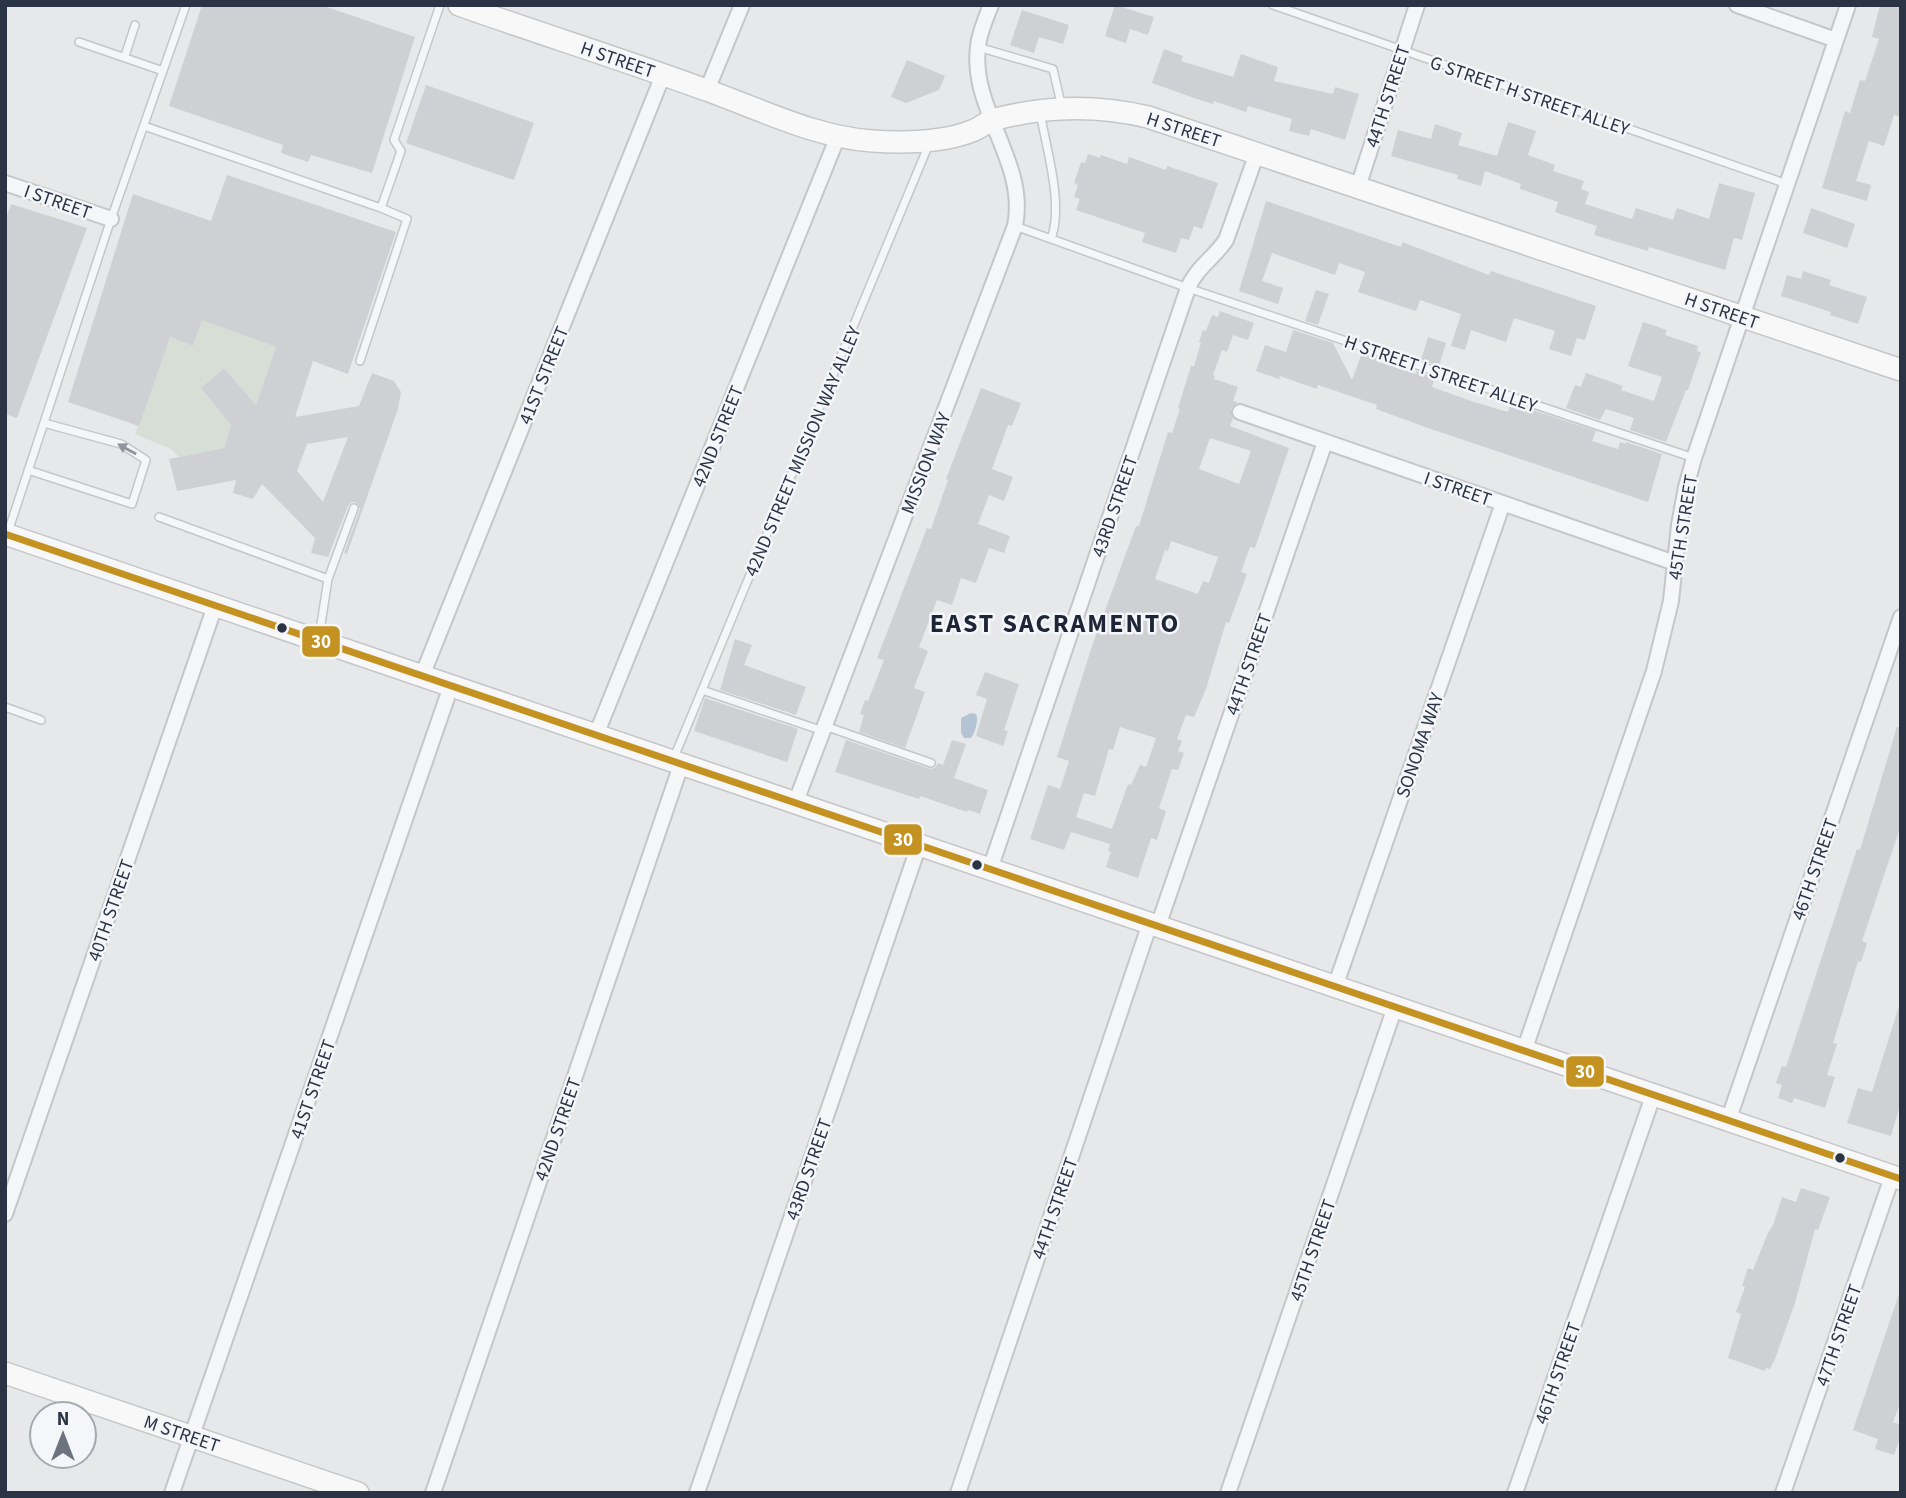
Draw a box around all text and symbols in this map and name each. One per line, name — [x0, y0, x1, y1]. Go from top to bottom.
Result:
street label: H STREET — [577, 35, 658, 86]
street label: 44TH STREET — [1359, 42, 1418, 151]
street label: G STREET H STREET ALLEY — [1426, 50, 1634, 144]
street label: H STREET — [1143, 106, 1224, 155]
street label: I STREET — [20, 178, 95, 227]
street label: H STREET — [1681, 286, 1762, 337]
street label: 42ND STREET MISSION WAY ALLEY — [738, 321, 869, 581]
street label: 41ST STREET — [512, 322, 576, 429]
street label: H STREET I STREET ALLEY — [1340, 329, 1541, 420]
street label: 42ND STREET — [686, 382, 751, 492]
street label: MISSION WAY — [895, 408, 958, 518]
one-way arrow — [118, 443, 137, 455]
street label: 43RD STREET — [1085, 452, 1145, 561]
street label: I STREET — [1420, 465, 1495, 514]
street label: 45TH STREET — [1662, 473, 1705, 582]
district label: EAST SACRAMENTO — [930, 605, 1180, 642]
street label: 44TH STREET — [1219, 610, 1279, 719]
unlabelled marker — [275, 621, 289, 635]
line badge: 30 — [301, 625, 341, 658]
text: 30 — [311, 629, 331, 656]
street label: SONOMA WAY — [1390, 688, 1451, 802]
street label: 46TH STREET — [1785, 815, 1845, 924]
line badge: 30 — [883, 823, 923, 856]
text: 30 — [893, 827, 913, 854]
street label: 40TH STREET — [81, 856, 141, 965]
unlabelled marker — [970, 858, 984, 872]
street label: 41ST STREET — [284, 1036, 343, 1143]
line badge: 30 — [1565, 1055, 1605, 1088]
text: 30 — [1575, 1059, 1595, 1086]
street label: 42ND STREET — [528, 1074, 589, 1185]
street label: 43RD STREET — [779, 1115, 839, 1224]
unlabelled marker — [1833, 1151, 1847, 1165]
street label: 44TH STREET — [1025, 1154, 1085, 1263]
street label: 45TH STREET — [1283, 1196, 1343, 1305]
street label: 47TH STREET — [1809, 1281, 1869, 1390]
street label: 46TH STREET — [1528, 1319, 1588, 1428]
north arrow — [28, 1400, 98, 1470]
text: N — [57, 1406, 69, 1433]
street label: M STREET — [140, 1409, 223, 1460]

